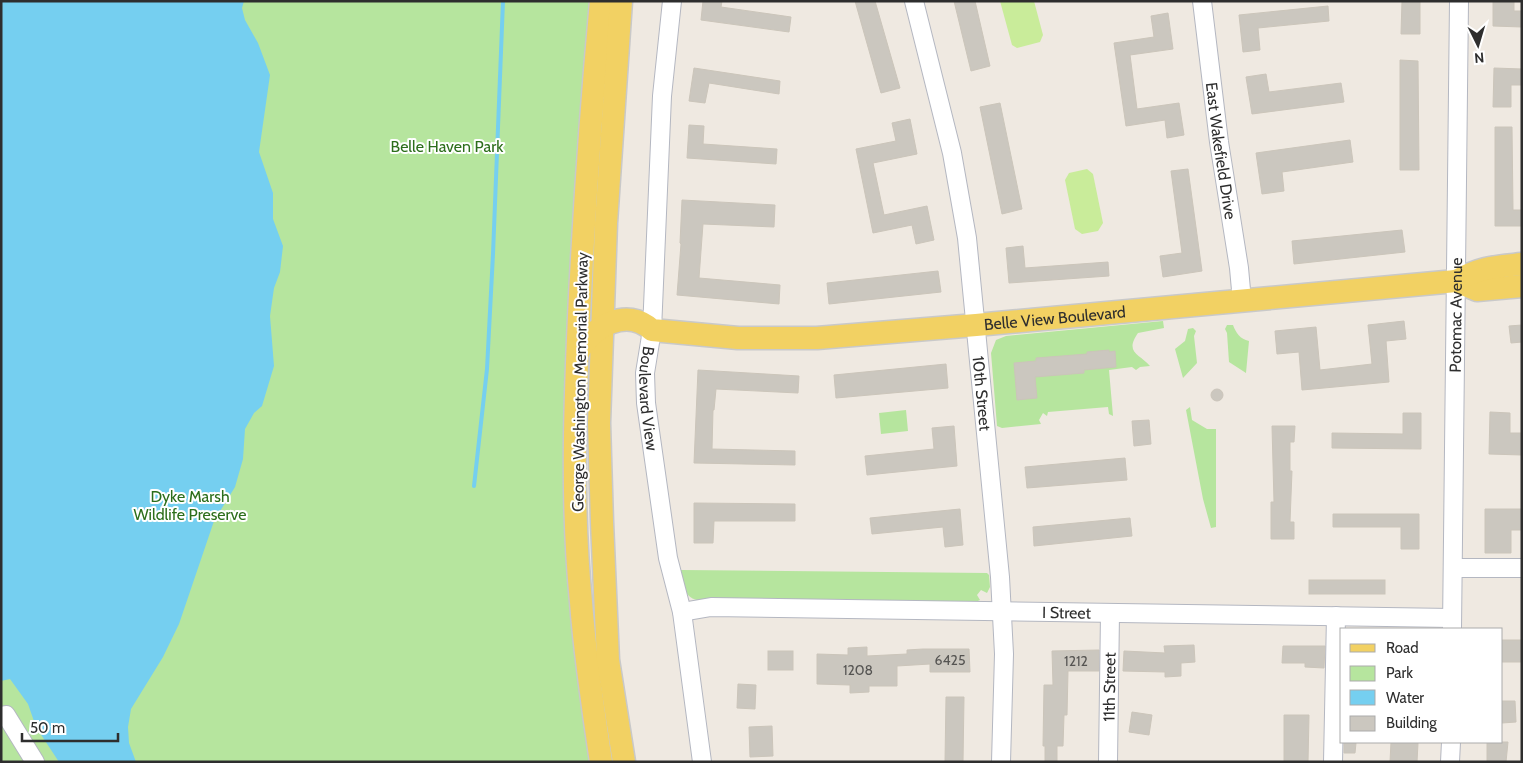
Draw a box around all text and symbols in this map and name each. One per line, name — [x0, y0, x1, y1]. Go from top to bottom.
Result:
north arrow — [1453, 20, 1503, 70]
text: N — [1473, 49, 1485, 67]
street label: East Wakefield Drive — [1202, 81, 1241, 221]
park label: Belle Haven Park — [391, 137, 504, 156]
street label: George Washington Memorial Parkway — [568, 252, 592, 512]
street label: Potomac Avenue — [1445, 257, 1466, 373]
street label: Belle View Boulevard — [983, 302, 1126, 334]
street label: Boulevard View — [636, 345, 662, 452]
street label: 10th Street — [969, 355, 995, 432]
park label: Dyke Marsh Wildlife Preserve — [134, 487, 246, 524]
street label: I Street — [1042, 602, 1092, 622]
legend — [1340, 628, 1503, 743]
text: Road — [1386, 639, 1419, 657]
house number: 6425 — [935, 651, 965, 669]
house number: 1212 — [1064, 652, 1088, 670]
street label: 11th Street — [1099, 652, 1119, 722]
house number: 1208 — [843, 661, 873, 679]
text: Park — [1386, 664, 1413, 682]
text: Water — [1386, 689, 1424, 707]
scale bar — [22, 710, 119, 742]
text: Building — [1386, 714, 1437, 732]
text: 50 m — [30, 719, 65, 737]

